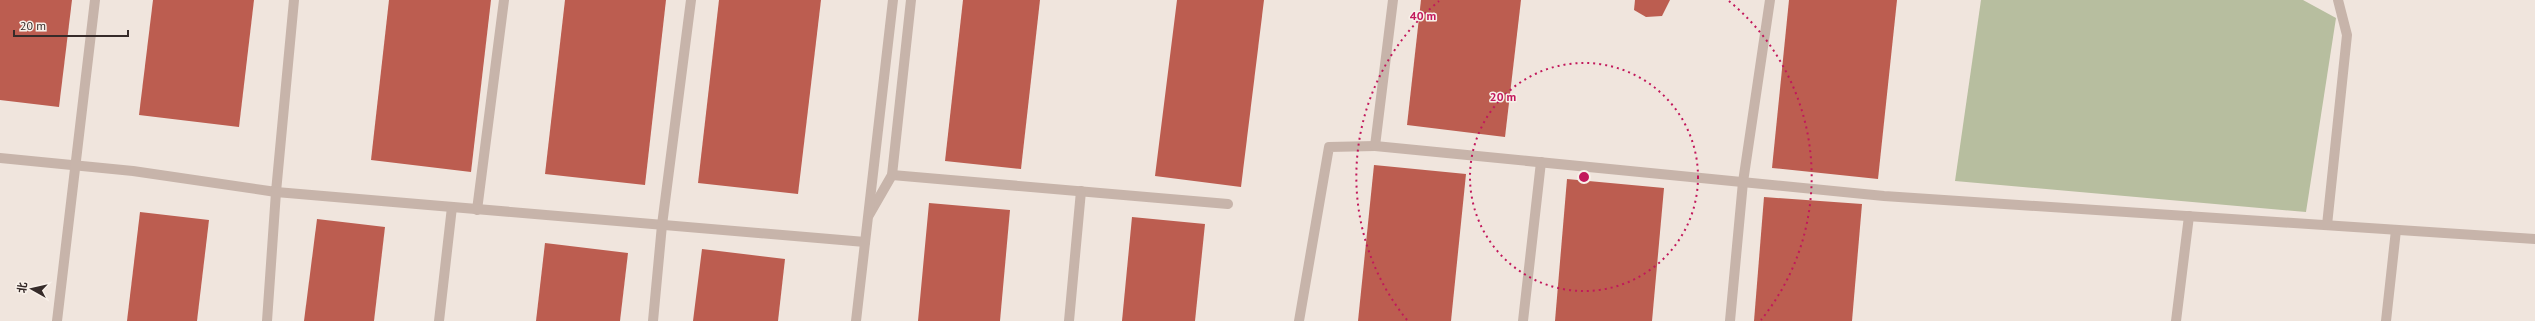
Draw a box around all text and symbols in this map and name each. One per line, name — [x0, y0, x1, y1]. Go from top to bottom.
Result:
text: 40 m — [1410, 8, 1436, 23]
scale bar — [14, 12, 128, 38]
text: 20 m — [20, 18, 46, 33]
text: 20 m — [1490, 89, 1516, 104]
centre of rings — [1577, 170, 1591, 184]
north arrow — [12, 269, 52, 309]
text: 北 — [14, 281, 30, 294]

